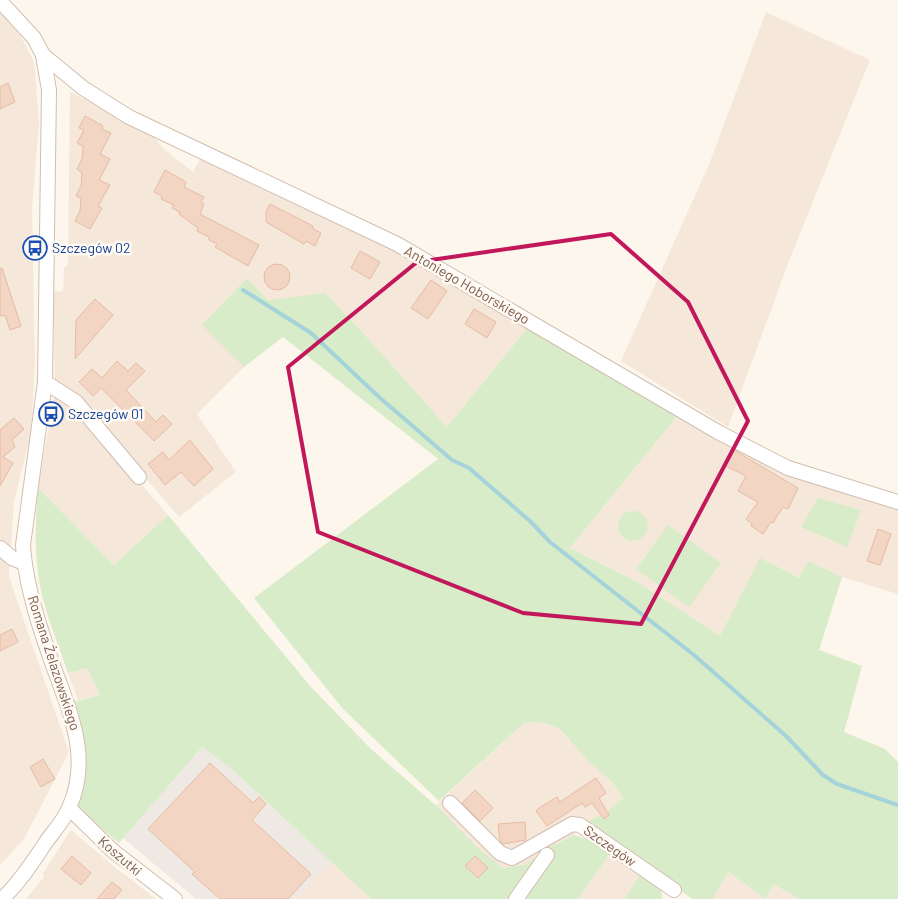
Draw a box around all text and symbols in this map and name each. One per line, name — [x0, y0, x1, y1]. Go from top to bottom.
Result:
bus stop icon: Szczegów 02 — [22, 235, 48, 261]
place label: Szczegów 02 — [52, 239, 130, 256]
street label: Antoniego Hoborskiego — [402, 242, 533, 327]
bus stop icon: Szczegów 01 — [38, 401, 64, 427]
place label: Szczegów 01 — [68, 405, 143, 422]
street label: Romana Żelazowskiego — [25, 593, 84, 733]
street label: Szczegów — [581, 821, 640, 870]
street label: Koszutki — [95, 832, 146, 879]

